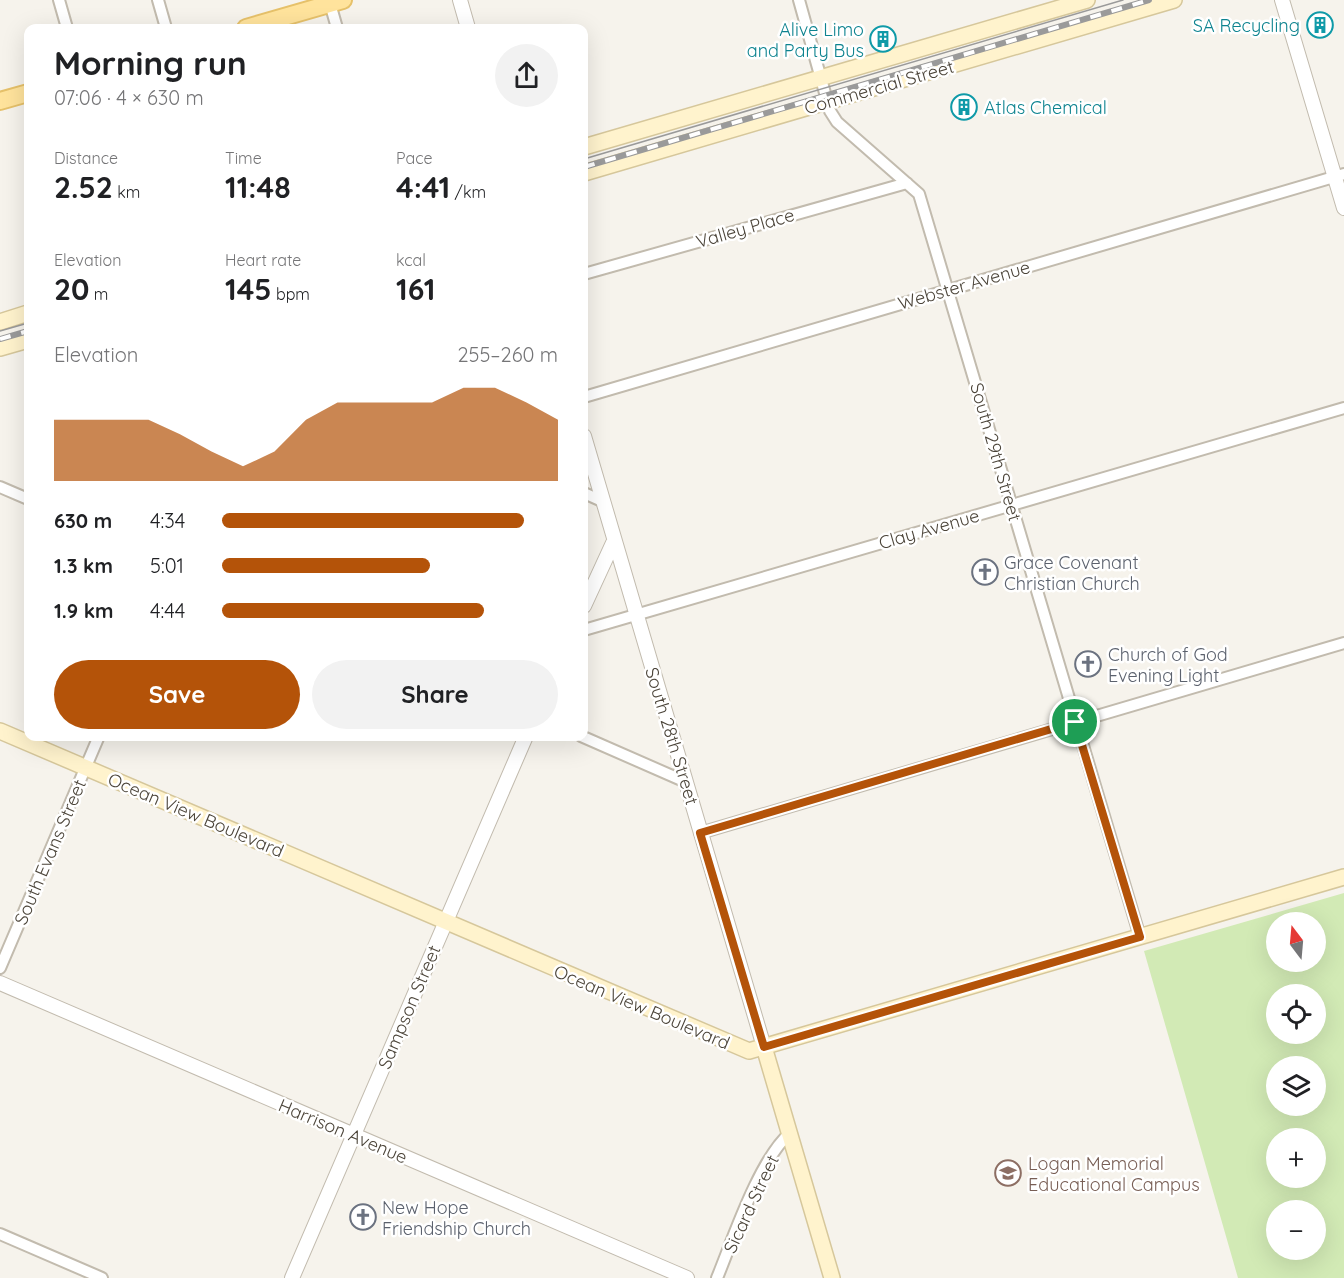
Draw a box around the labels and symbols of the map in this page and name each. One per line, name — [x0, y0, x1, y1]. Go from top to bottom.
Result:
building icon: SA Recycling — [1305, 10, 1335, 40]
place label: SA Recycling — [1193, 14, 1300, 37]
place label: Alive Limo and Party Bus — [747, 18, 864, 62]
building icon: Alive Limo and Party Bus — [868, 24, 898, 54]
street label: Commercial Street — [802, 55, 956, 119]
building icon: Atlas Chemical — [949, 92, 979, 122]
place label: Atlas Chemical — [984, 96, 1107, 119]
street label: Valley Place — [693, 203, 797, 253]
street label: Webster Avenue — [895, 255, 1033, 315]
street label: South 29th Street — [965, 380, 1027, 524]
street label: Clay Avenue — [876, 504, 982, 554]
place label: Grace Covenant Christian Church — [1004, 551, 1140, 595]
church icon: Grace Covenant Christian Church — [970, 557, 1000, 587]
place label: Church of God Evening Light — [1108, 643, 1228, 687]
church icon: Church of God Evening Light — [1073, 649, 1103, 679]
street label: South 28th Street — [640, 664, 704, 808]
pin — [1049, 696, 1100, 747]
street label: Ocean View Boulevard — [105, 768, 287, 862]
street label: South Evans Street — [9, 776, 91, 928]
north arrow — [1266, 912, 1326, 972]
street label: Sampson Street — [373, 942, 445, 1072]
street label: Ocean View Boulevard — [551, 960, 733, 1054]
street label: Harrison Avenue — [275, 1093, 411, 1169]
street label: Sicard Street — [718, 1151, 784, 1257]
place label: Logan Memorial Educational Campus — [1028, 1152, 1200, 1196]
school or university icon: Logan Memorial Educational Campus — [993, 1158, 1023, 1188]
place label: New Hope Friendship Church — [382, 1196, 531, 1240]
church icon: New Hope Friendship Church — [348, 1202, 378, 1232]

